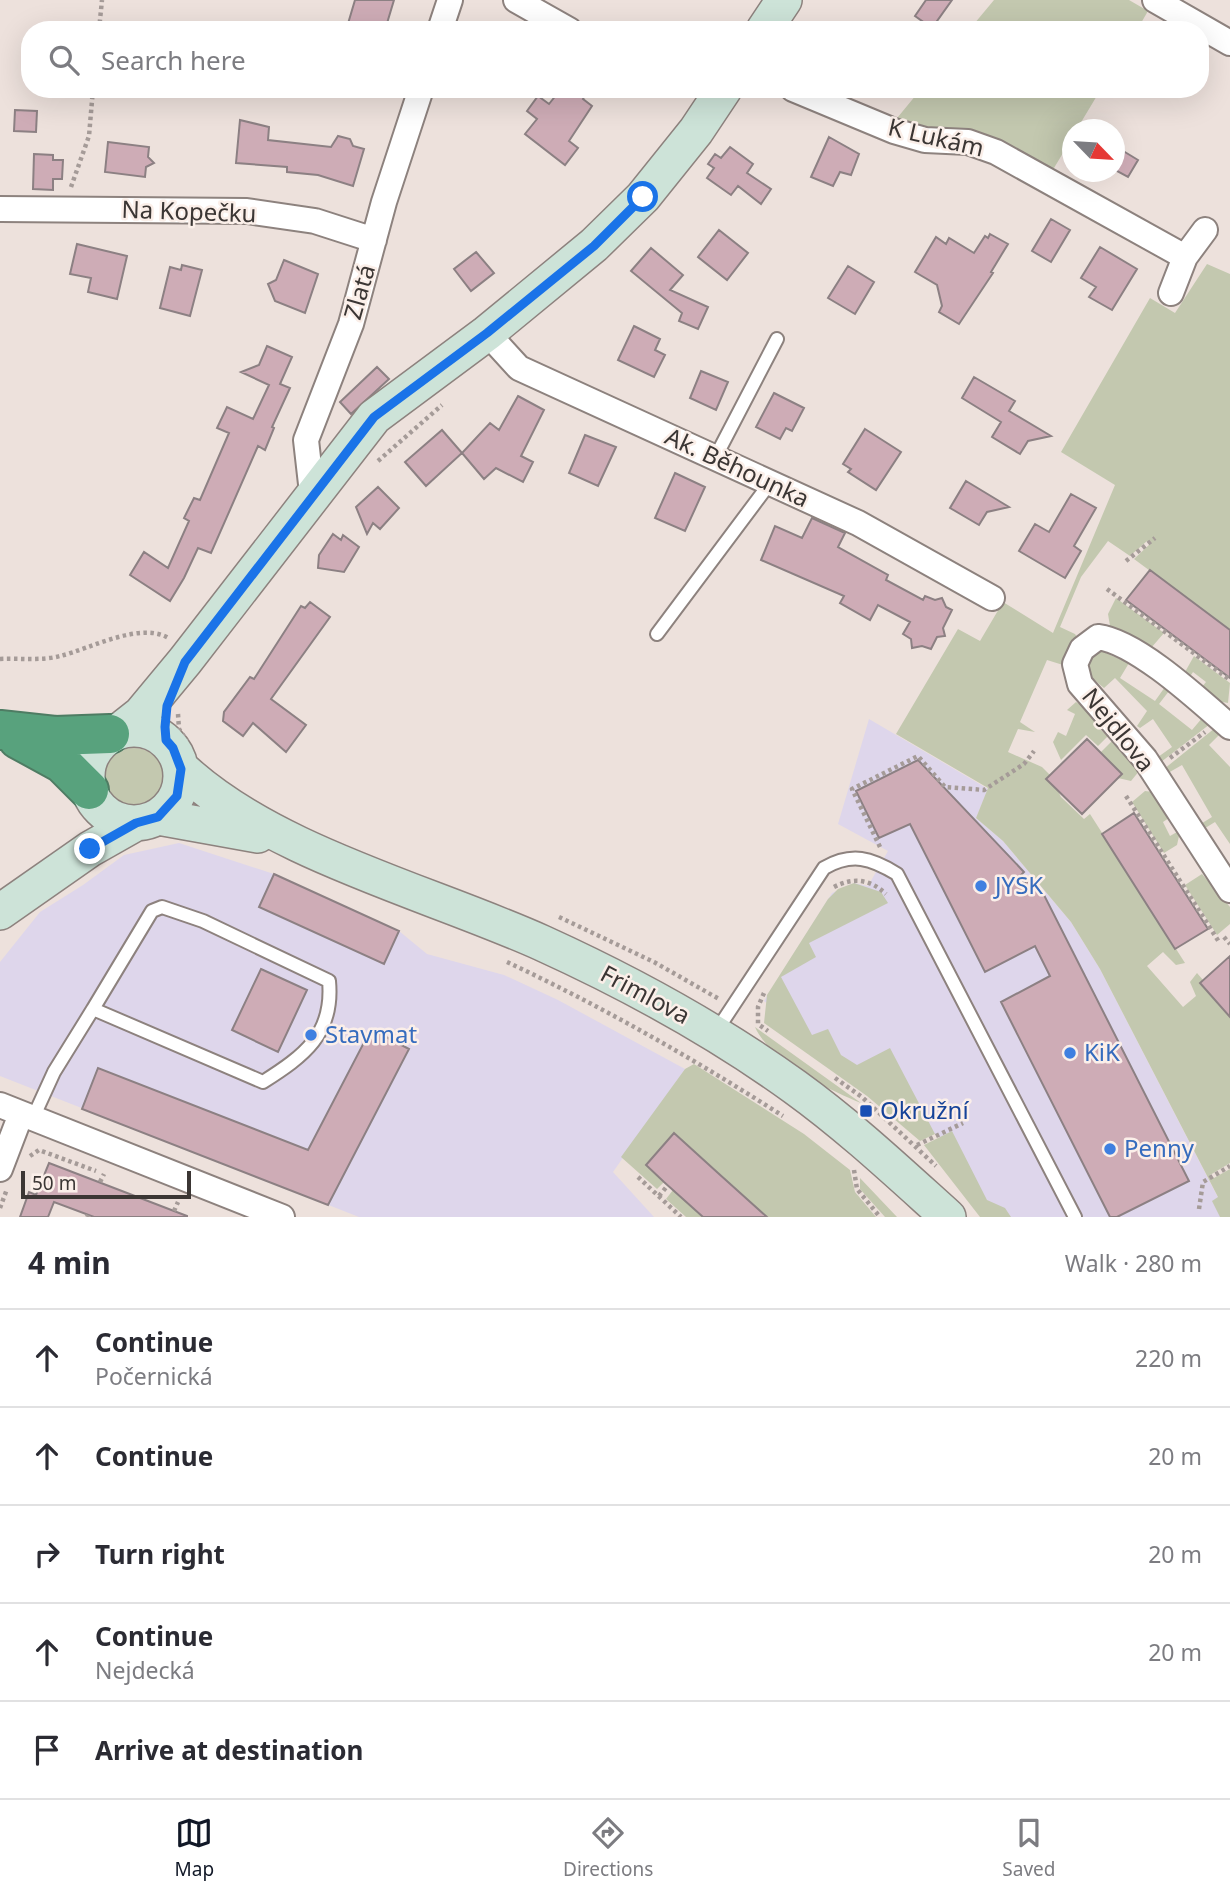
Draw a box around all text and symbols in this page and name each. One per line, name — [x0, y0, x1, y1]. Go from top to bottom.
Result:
search box — [21, 21, 1209, 98]
icon: search — [45, 41, 83, 79]
text: Search here — [101, 42, 246, 78]
street label: K Lukám — [885, 110, 987, 164]
north arrow — [1062, 119, 1125, 182]
route start — [627, 181, 658, 212]
street label: Na Kopečku — [121, 192, 257, 229]
street label: Zlatá — [335, 260, 382, 323]
street label: Ak. Běhounka — [660, 419, 815, 514]
street label: Nejdlova — [1075, 680, 1163, 778]
route end — [74, 833, 105, 864]
place label: JYSK — [993, 868, 1043, 901]
marker: JYSK — [973, 878, 989, 894]
street label: Frimlova — [595, 956, 696, 1031]
place label: Stavmat — [325, 1017, 417, 1050]
marker: Stavmat — [303, 1027, 319, 1043]
place label: KiK — [1084, 1035, 1120, 1068]
marker: KiK — [1062, 1045, 1078, 1061]
place label: Okružní — [880, 1093, 969, 1126]
marker: Okružní — [858, 1103, 874, 1119]
place label: Penny — [1124, 1131, 1195, 1164]
marker: Penny — [1102, 1141, 1118, 1157]
scale bar — [21, 1168, 191, 1200]
text: 50 m — [32, 1170, 76, 1196]
text: 4 min — [28, 1242, 111, 1283]
text: Walk · 280 m — [1065, 1247, 1202, 1279]
text: Continue — [95, 1324, 213, 1360]
icon: ahead — [28, 1339, 66, 1377]
text: 220 m — [1135, 1342, 1202, 1374]
text: Počernická — [95, 1360, 213, 1392]
icon: ahead — [28, 1437, 66, 1475]
text: Continue — [95, 1438, 213, 1474]
text: 20 m — [1148, 1440, 1202, 1472]
icon: right — [28, 1535, 66, 1573]
text: Turn right — [95, 1536, 225, 1572]
text: 20 m — [1148, 1538, 1202, 1570]
text: Continue — [95, 1618, 213, 1654]
icon: ahead — [28, 1633, 66, 1671]
text: 20 m — [1148, 1636, 1202, 1668]
text: Nejdecká — [95, 1654, 195, 1686]
icon: arrive — [28, 1731, 66, 1769]
text: Arrive at destination — [95, 1732, 364, 1768]
tab: Map — [175, 1814, 214, 1882]
tab: Directions — [563, 1814, 653, 1882]
tab: Saved — [1002, 1814, 1055, 1882]

